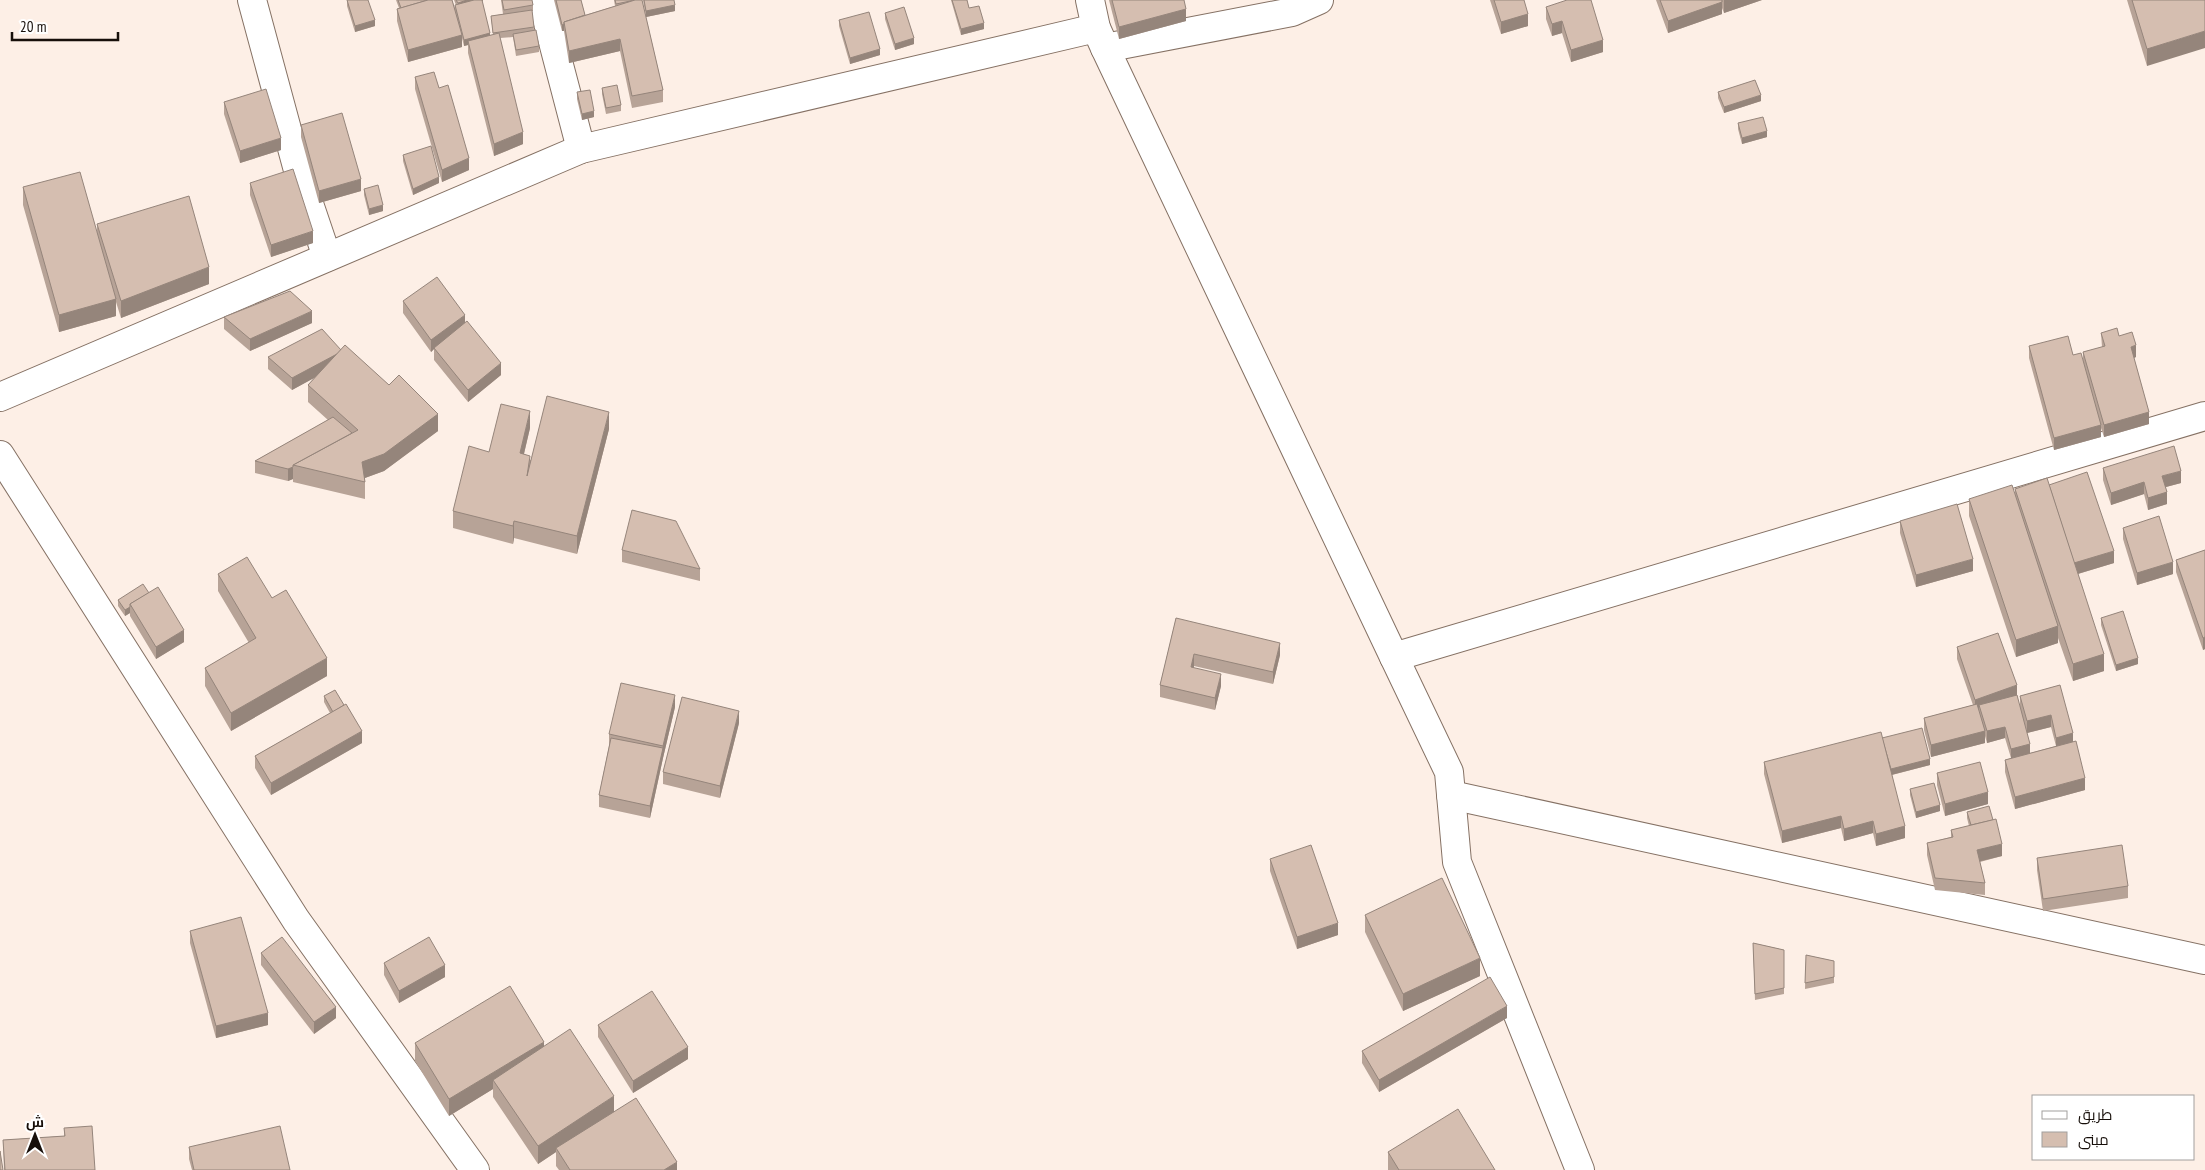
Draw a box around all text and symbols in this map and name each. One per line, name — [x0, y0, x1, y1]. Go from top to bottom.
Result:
scale bar — [12, 10, 119, 42]
text: 20 m — [20, 17, 46, 36]
legend — [2032, 1095, 2195, 1160]
text: طريق — [2078, 1105, 2112, 1125]
north arrow — [10, 1110, 60, 1160]
text: ش — [26, 1113, 44, 1131]
text: مبنى — [2078, 1130, 2109, 1150]

